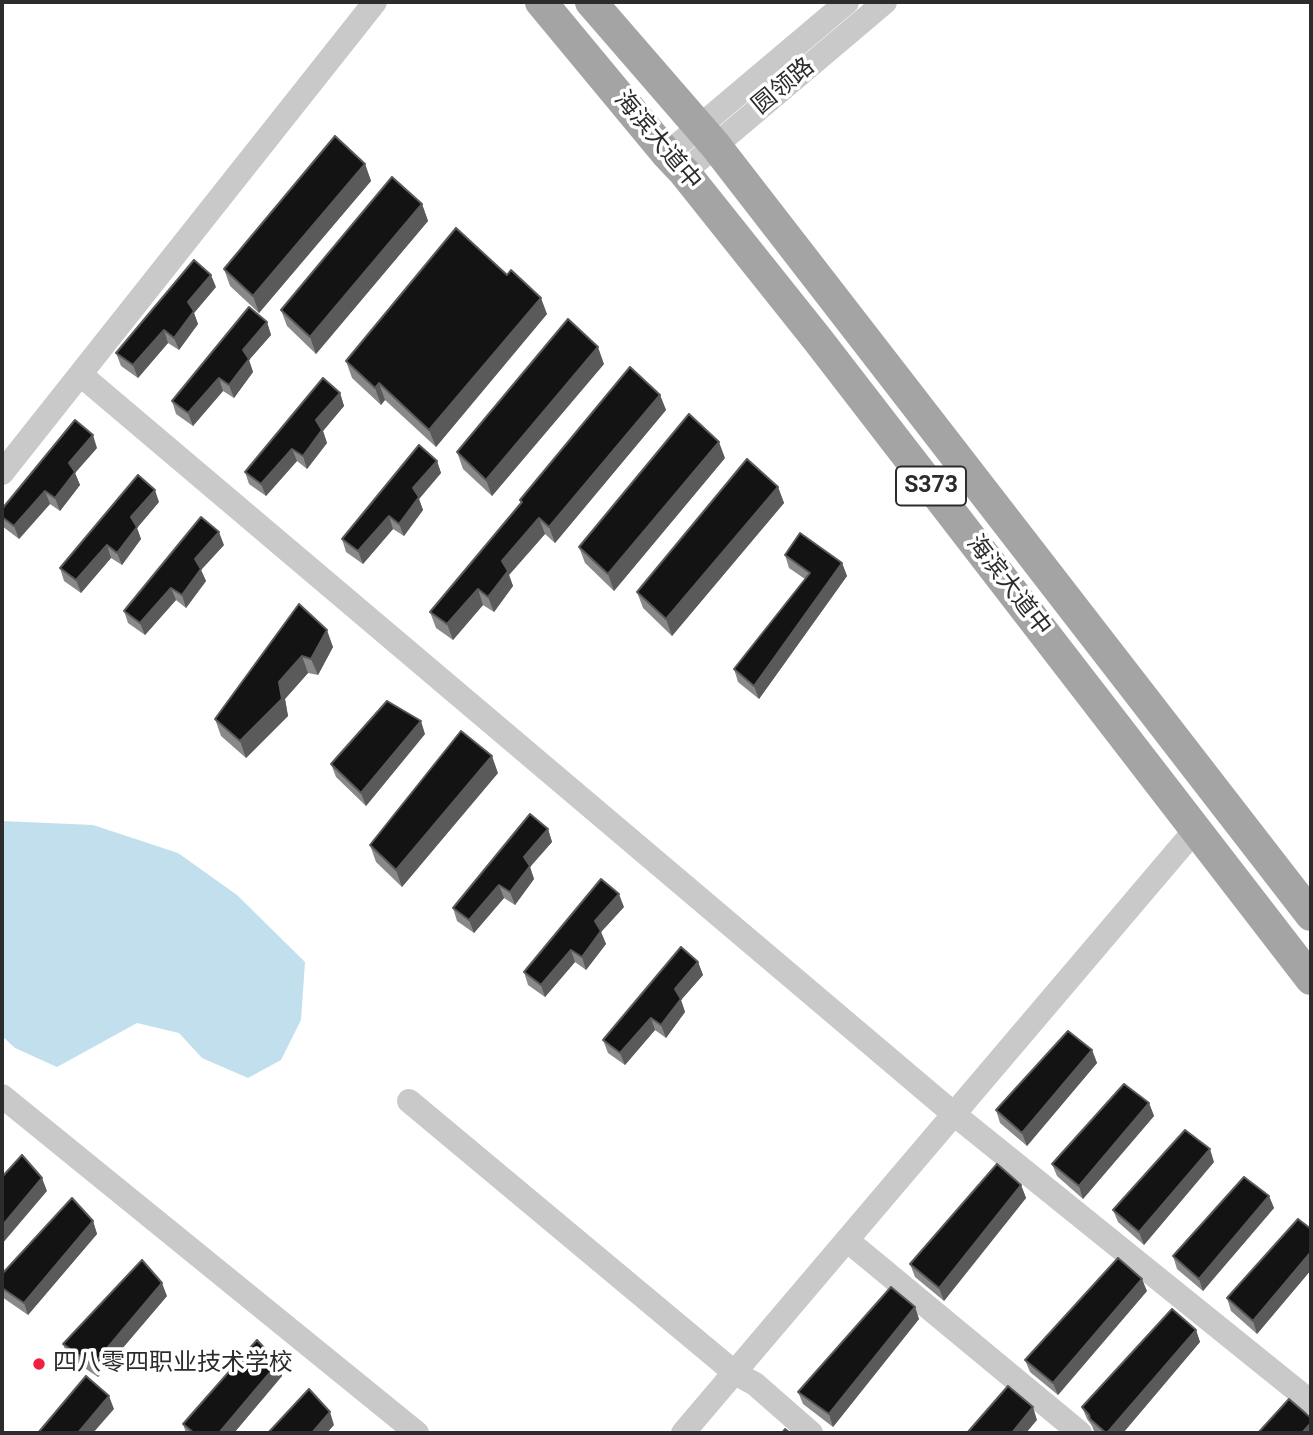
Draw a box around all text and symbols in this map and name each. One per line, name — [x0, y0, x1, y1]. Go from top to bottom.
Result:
street label: 圆领路 — [747, 53, 821, 121]
street label: 海滨大道中 — [607, 86, 707, 196]
road number: S373 — [896, 466, 966, 506]
street label: 海滨大道中 — [960, 530, 1056, 642]
place label: 四八零四职业技术学校 — [53, 1350, 293, 1378]
marker: 四八零四职业技术学校 — [31, 1356, 47, 1372]

